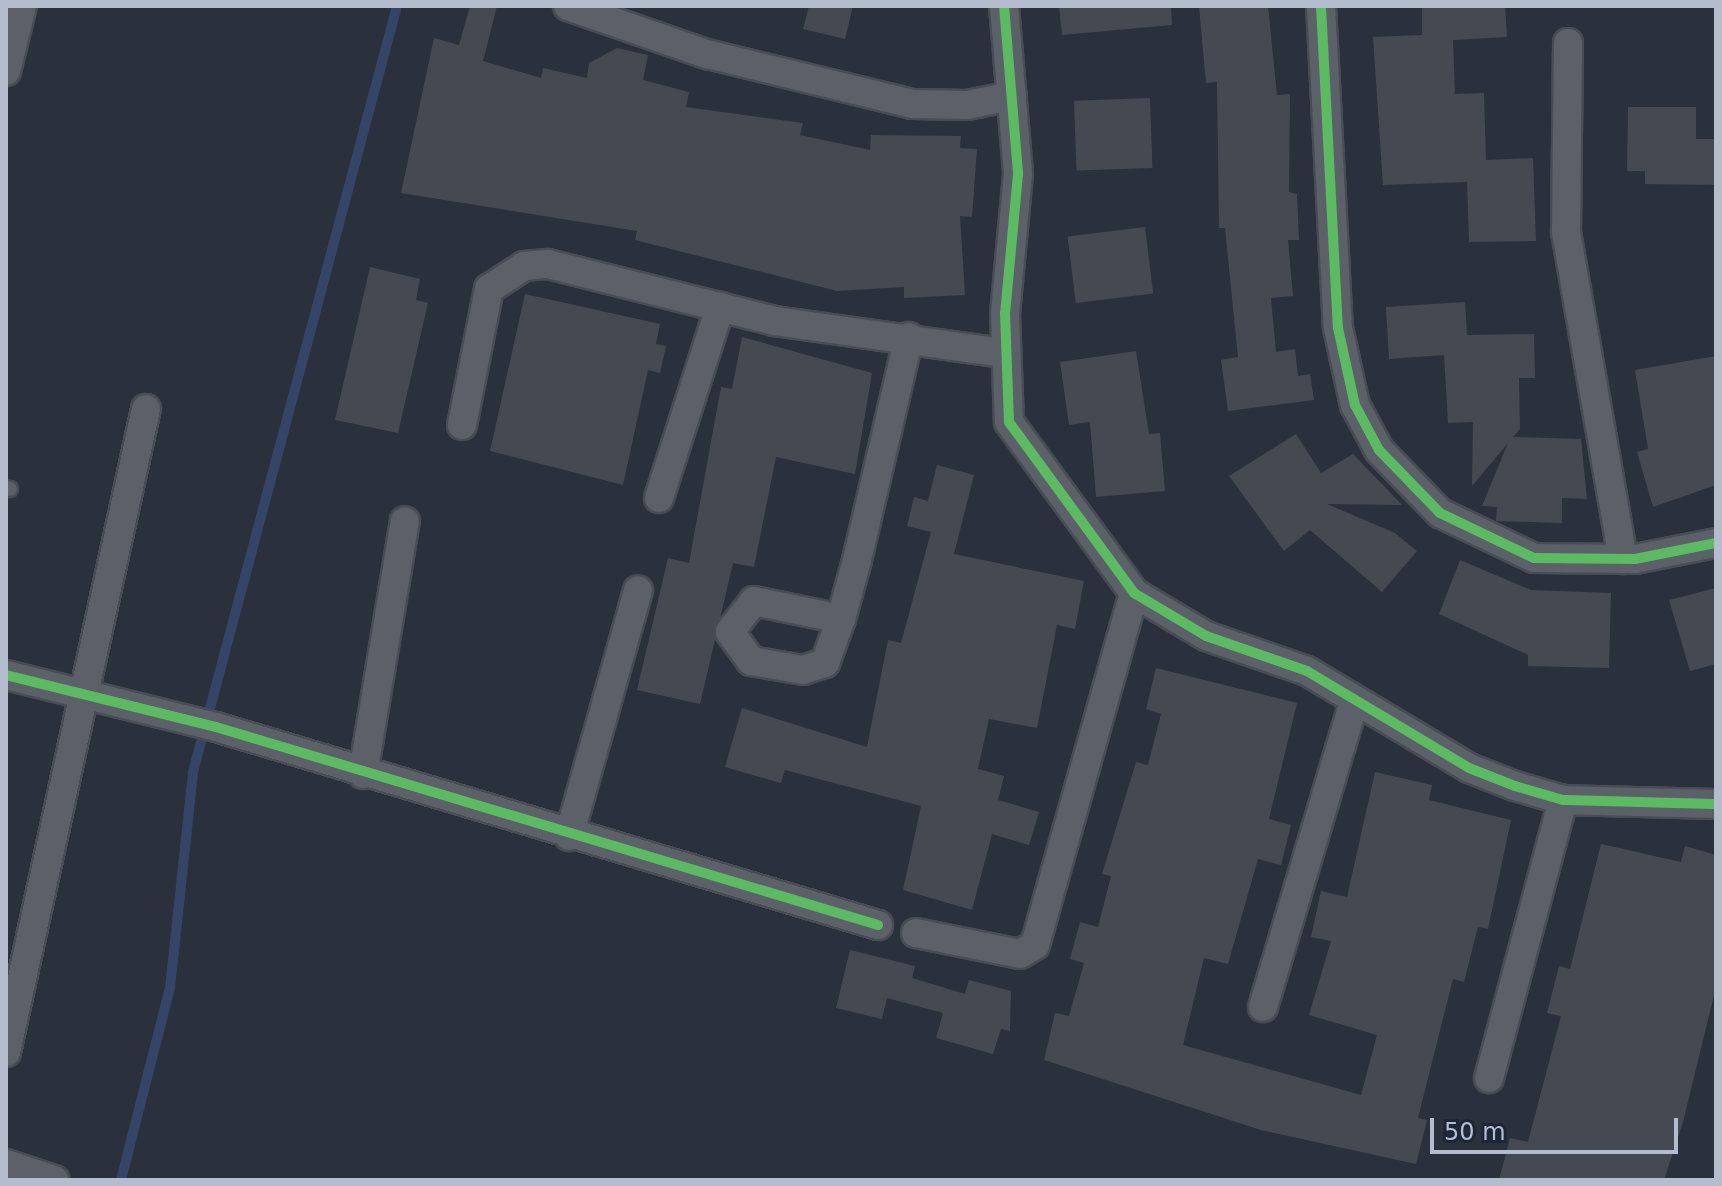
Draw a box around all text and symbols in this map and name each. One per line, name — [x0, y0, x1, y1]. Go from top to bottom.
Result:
scale bar — [1434, 1102, 1682, 1152]
text: 50 m — [1444, 1118, 1506, 1146]

